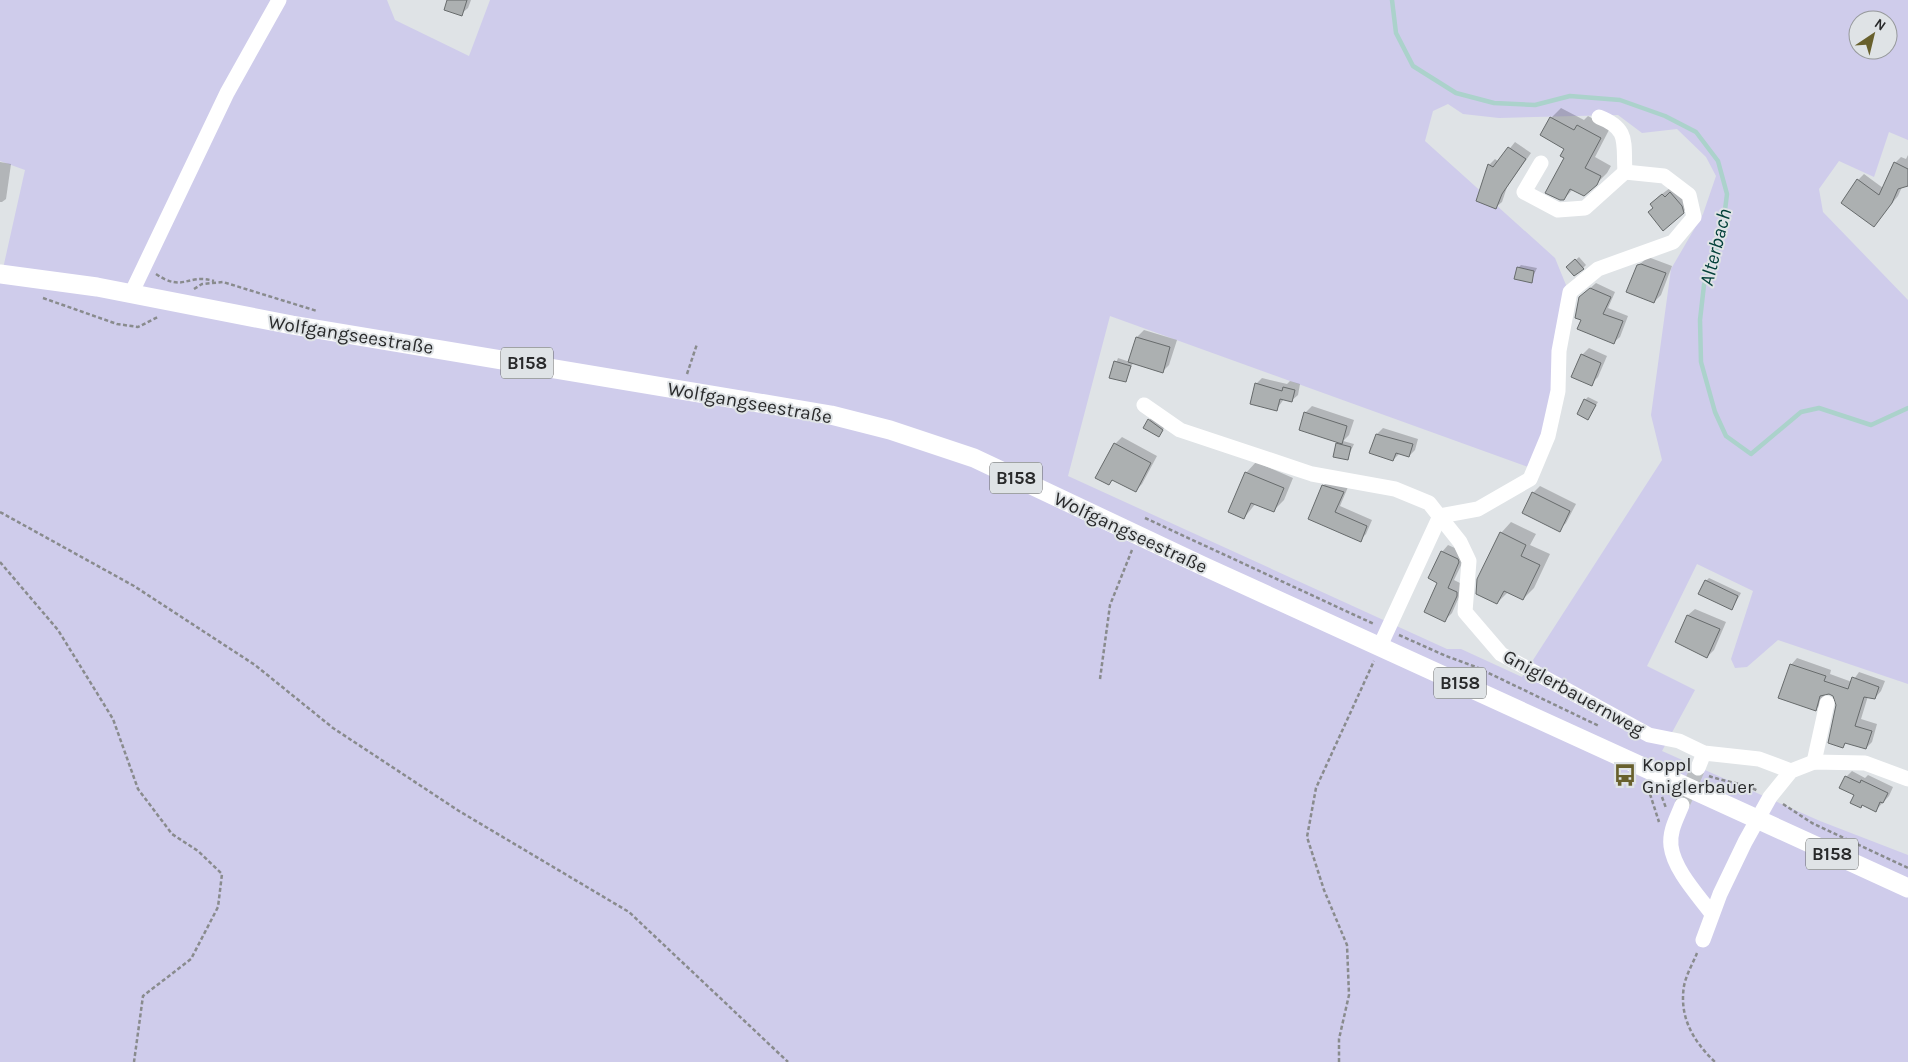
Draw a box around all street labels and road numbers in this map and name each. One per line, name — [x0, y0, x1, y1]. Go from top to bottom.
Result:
street label: Wolfgangseestraße — [267, 311, 435, 359]
road number: B158 — [501, 348, 553, 378]
street label: Wolfgangseestraße — [666, 378, 834, 428]
road number: B158 — [990, 462, 1042, 493]
street label: Wolfgangseestraße — [1050, 488, 1211, 578]
street label: Gniglerbauernweg — [1499, 645, 1648, 741]
road number: B158 — [1434, 668, 1486, 698]
road number: B158 — [1806, 839, 1858, 870]

